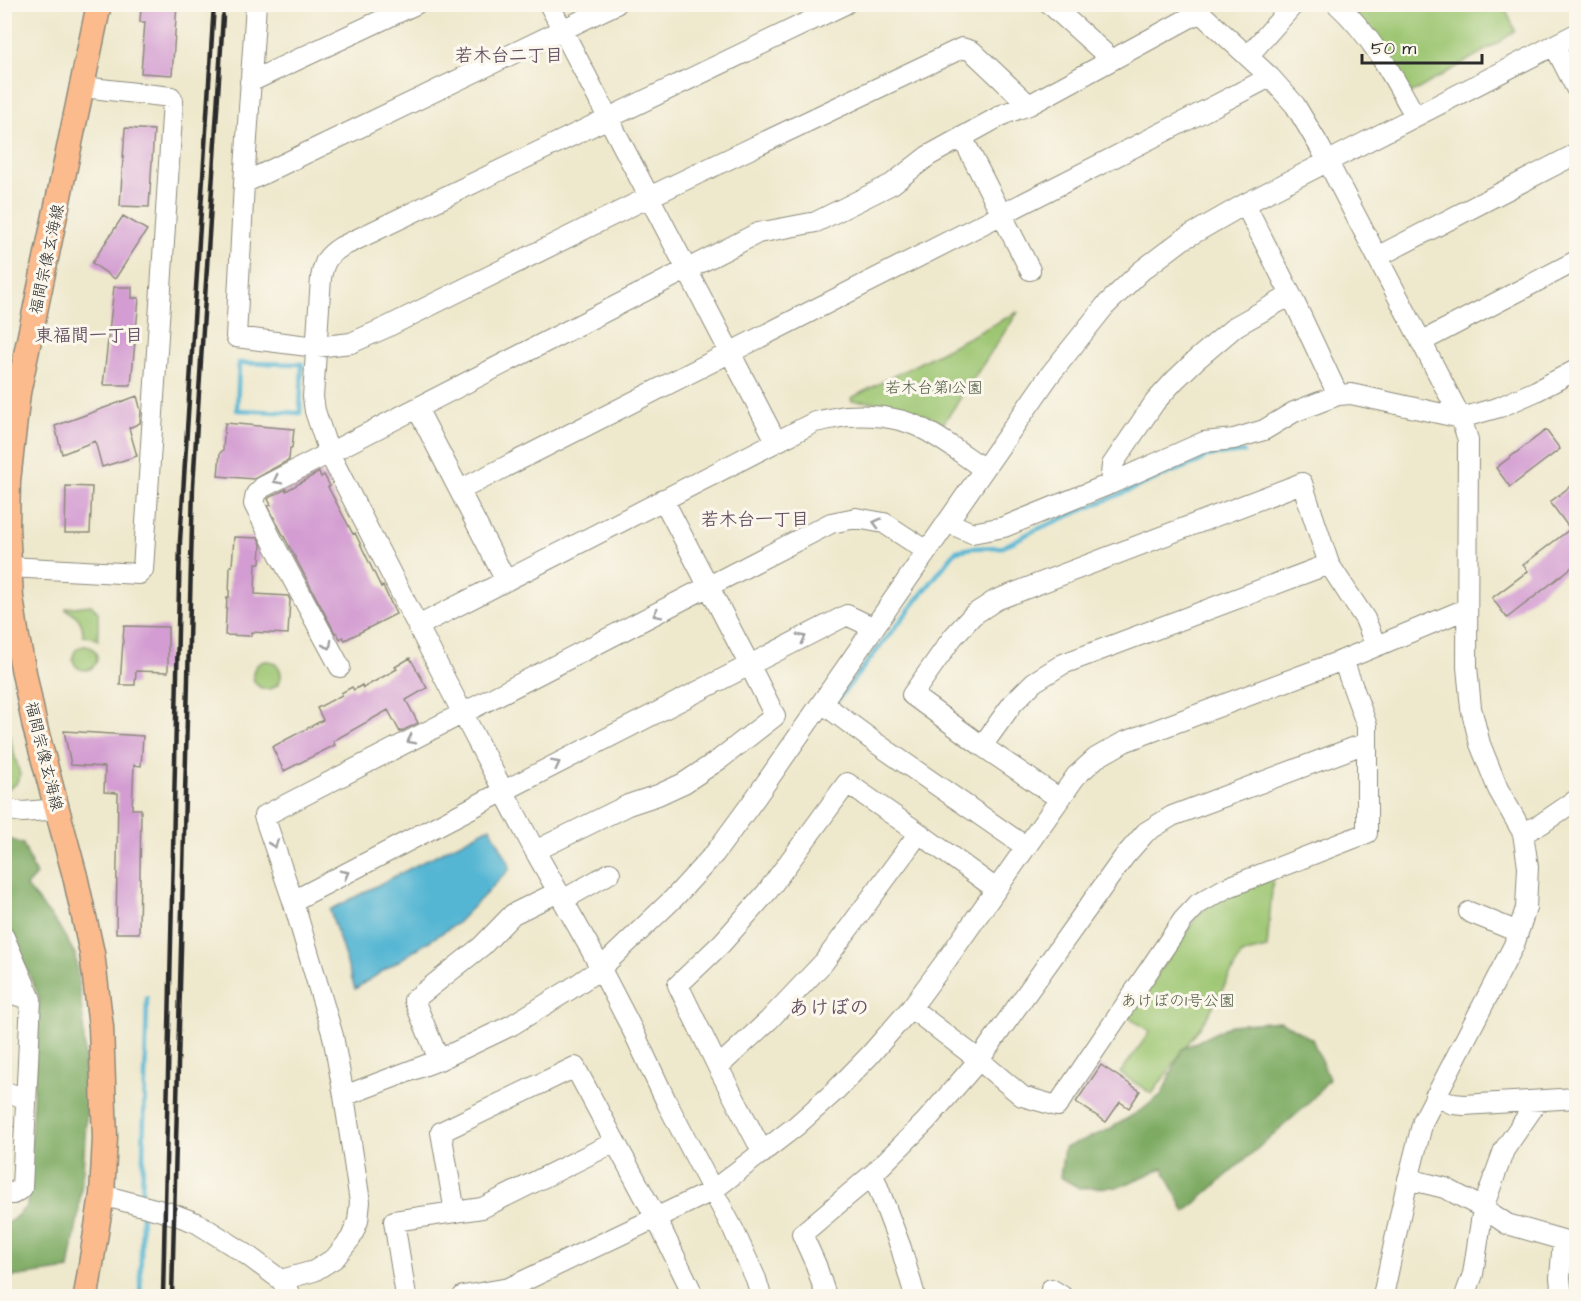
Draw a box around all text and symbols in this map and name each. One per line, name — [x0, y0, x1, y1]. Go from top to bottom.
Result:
scale bar — [1362, 27, 1482, 65]
text: 50 m — [1371, 36, 1416, 61]
district label: 若木台二丁目 — [455, 43, 563, 68]
street label: 福間宗像玄海線 — [25, 202, 69, 316]
district label: 東福間一丁目 — [35, 323, 143, 348]
park label: 若木台第1公園 — [885, 377, 983, 399]
one-way arrow — [273, 473, 283, 484]
district label: 若木台一丁目 — [701, 507, 809, 532]
one-way arrow — [872, 517, 882, 530]
one-way arrow — [653, 606, 664, 618]
one-way arrow — [795, 633, 806, 645]
one-way arrow — [321, 639, 332, 649]
street label: 福間宗像玄海線 — [20, 699, 68, 813]
one-way arrow — [406, 733, 417, 745]
one-way arrow — [550, 759, 561, 771]
one-way arrow — [267, 838, 279, 849]
one-way arrow — [339, 870, 349, 881]
park label: あけぼの1号公園 — [1121, 990, 1235, 1012]
district label: あけぼの — [789, 994, 869, 1022]

